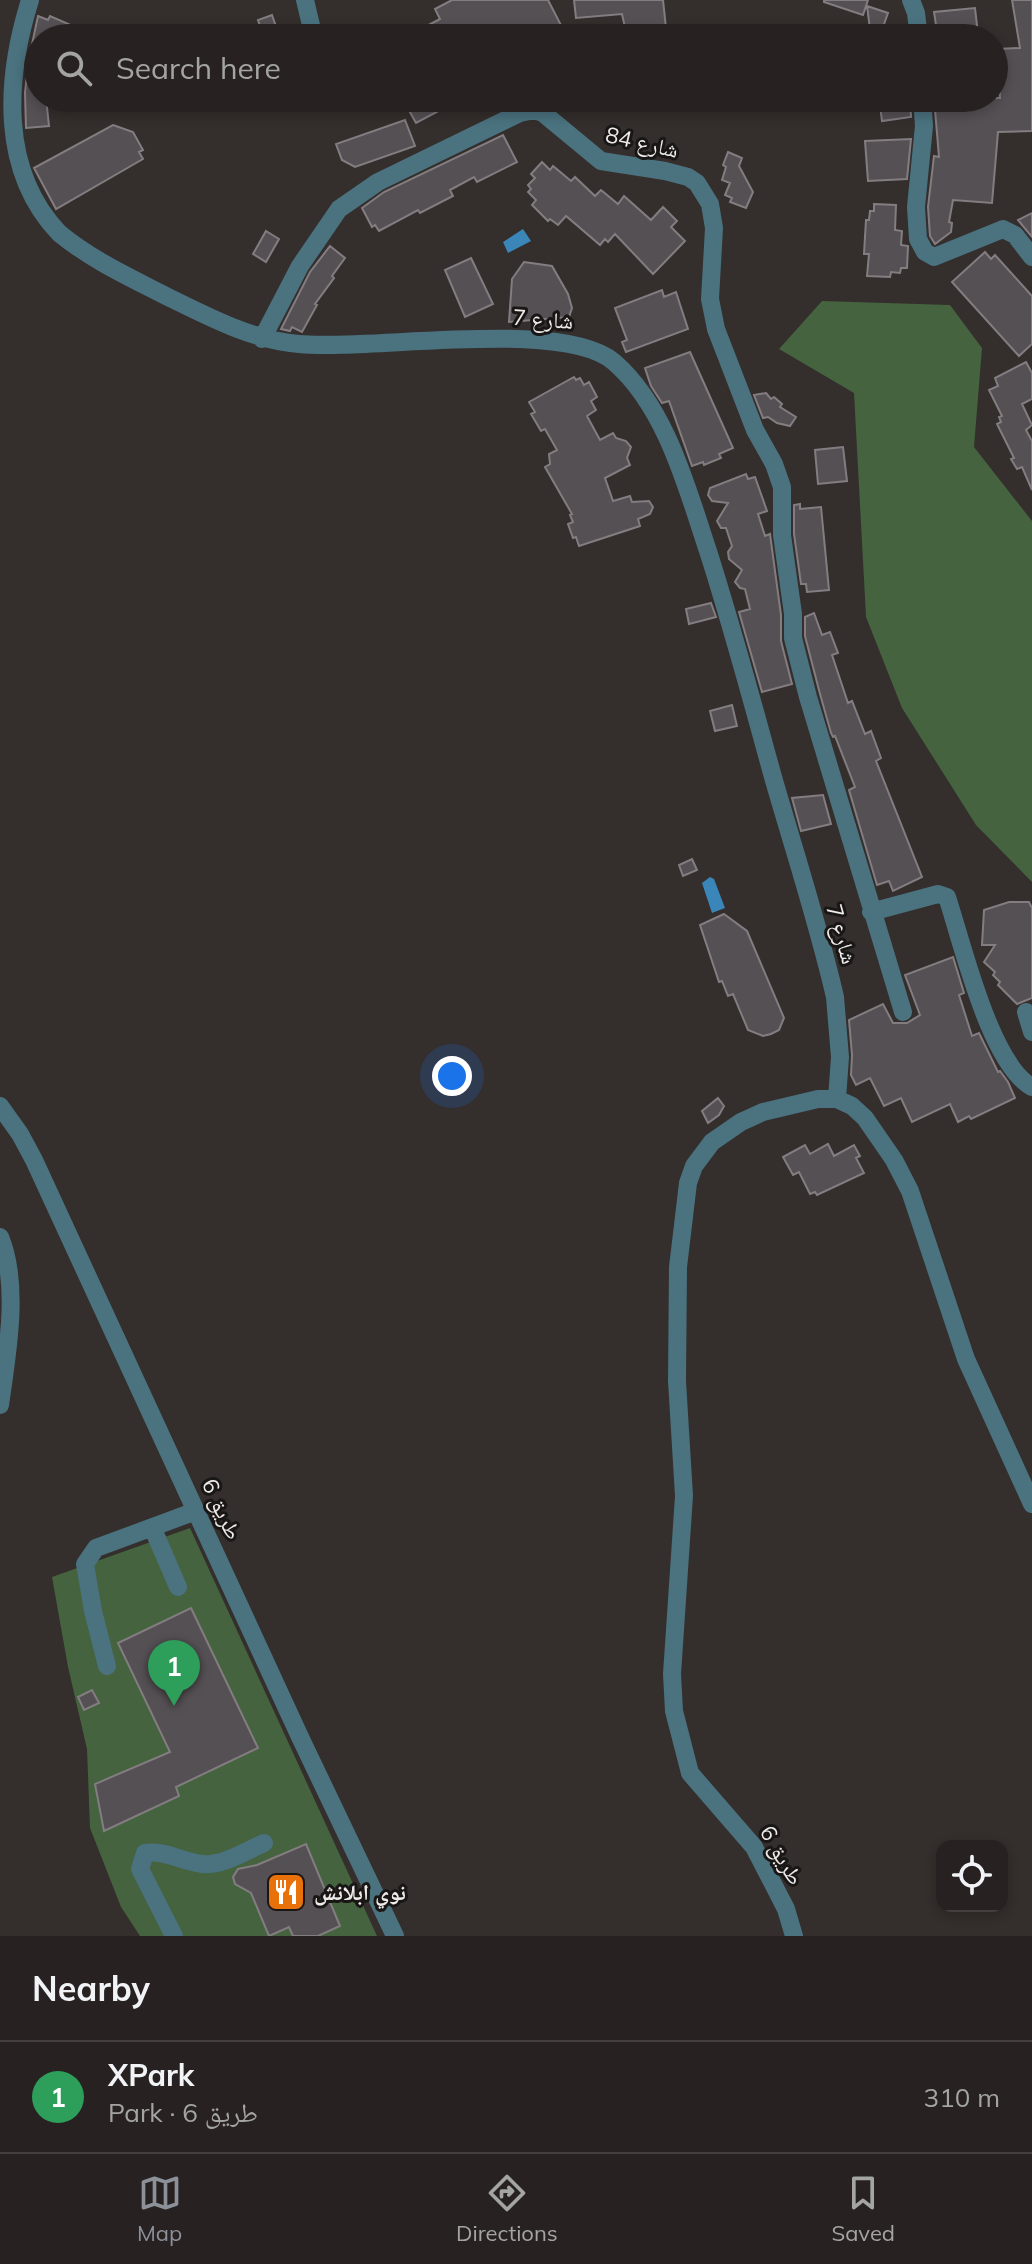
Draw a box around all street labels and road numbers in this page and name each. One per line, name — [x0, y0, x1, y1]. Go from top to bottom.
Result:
street label: شارع 84 — [603, 120, 681, 164]
street label: شارع 7 — [512, 303, 574, 335]
street label: شارع 7 — [820, 901, 864, 967]
street label: طريق 6 — [196, 1474, 248, 1544]
street label: طريق 6 — [754, 1820, 810, 1890]

